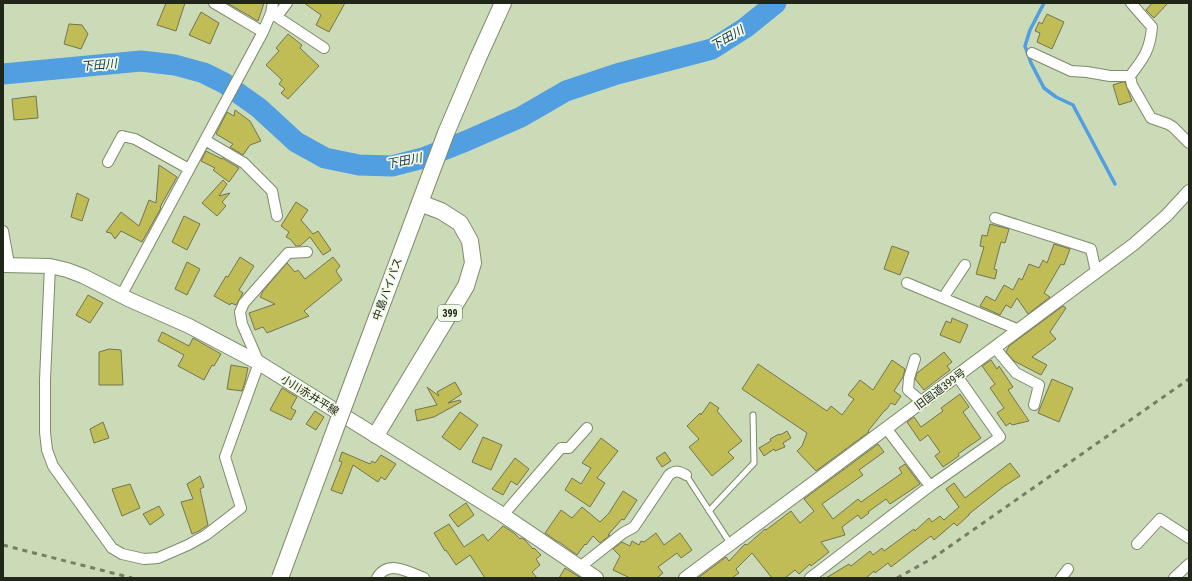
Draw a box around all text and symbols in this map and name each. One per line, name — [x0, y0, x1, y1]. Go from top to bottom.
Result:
water label: 下田川 — [708, 22, 748, 53]
water label: 下田川 — [80, 56, 120, 74]
water label: 下田川 — [385, 150, 425, 171]
street label: 中島バイパス — [370, 256, 405, 322]
road number: 399 — [438, 305, 462, 321]
street label: 旧国道399号 — [912, 366, 968, 413]
street label: 小川赤井平線 — [278, 372, 341, 418]

